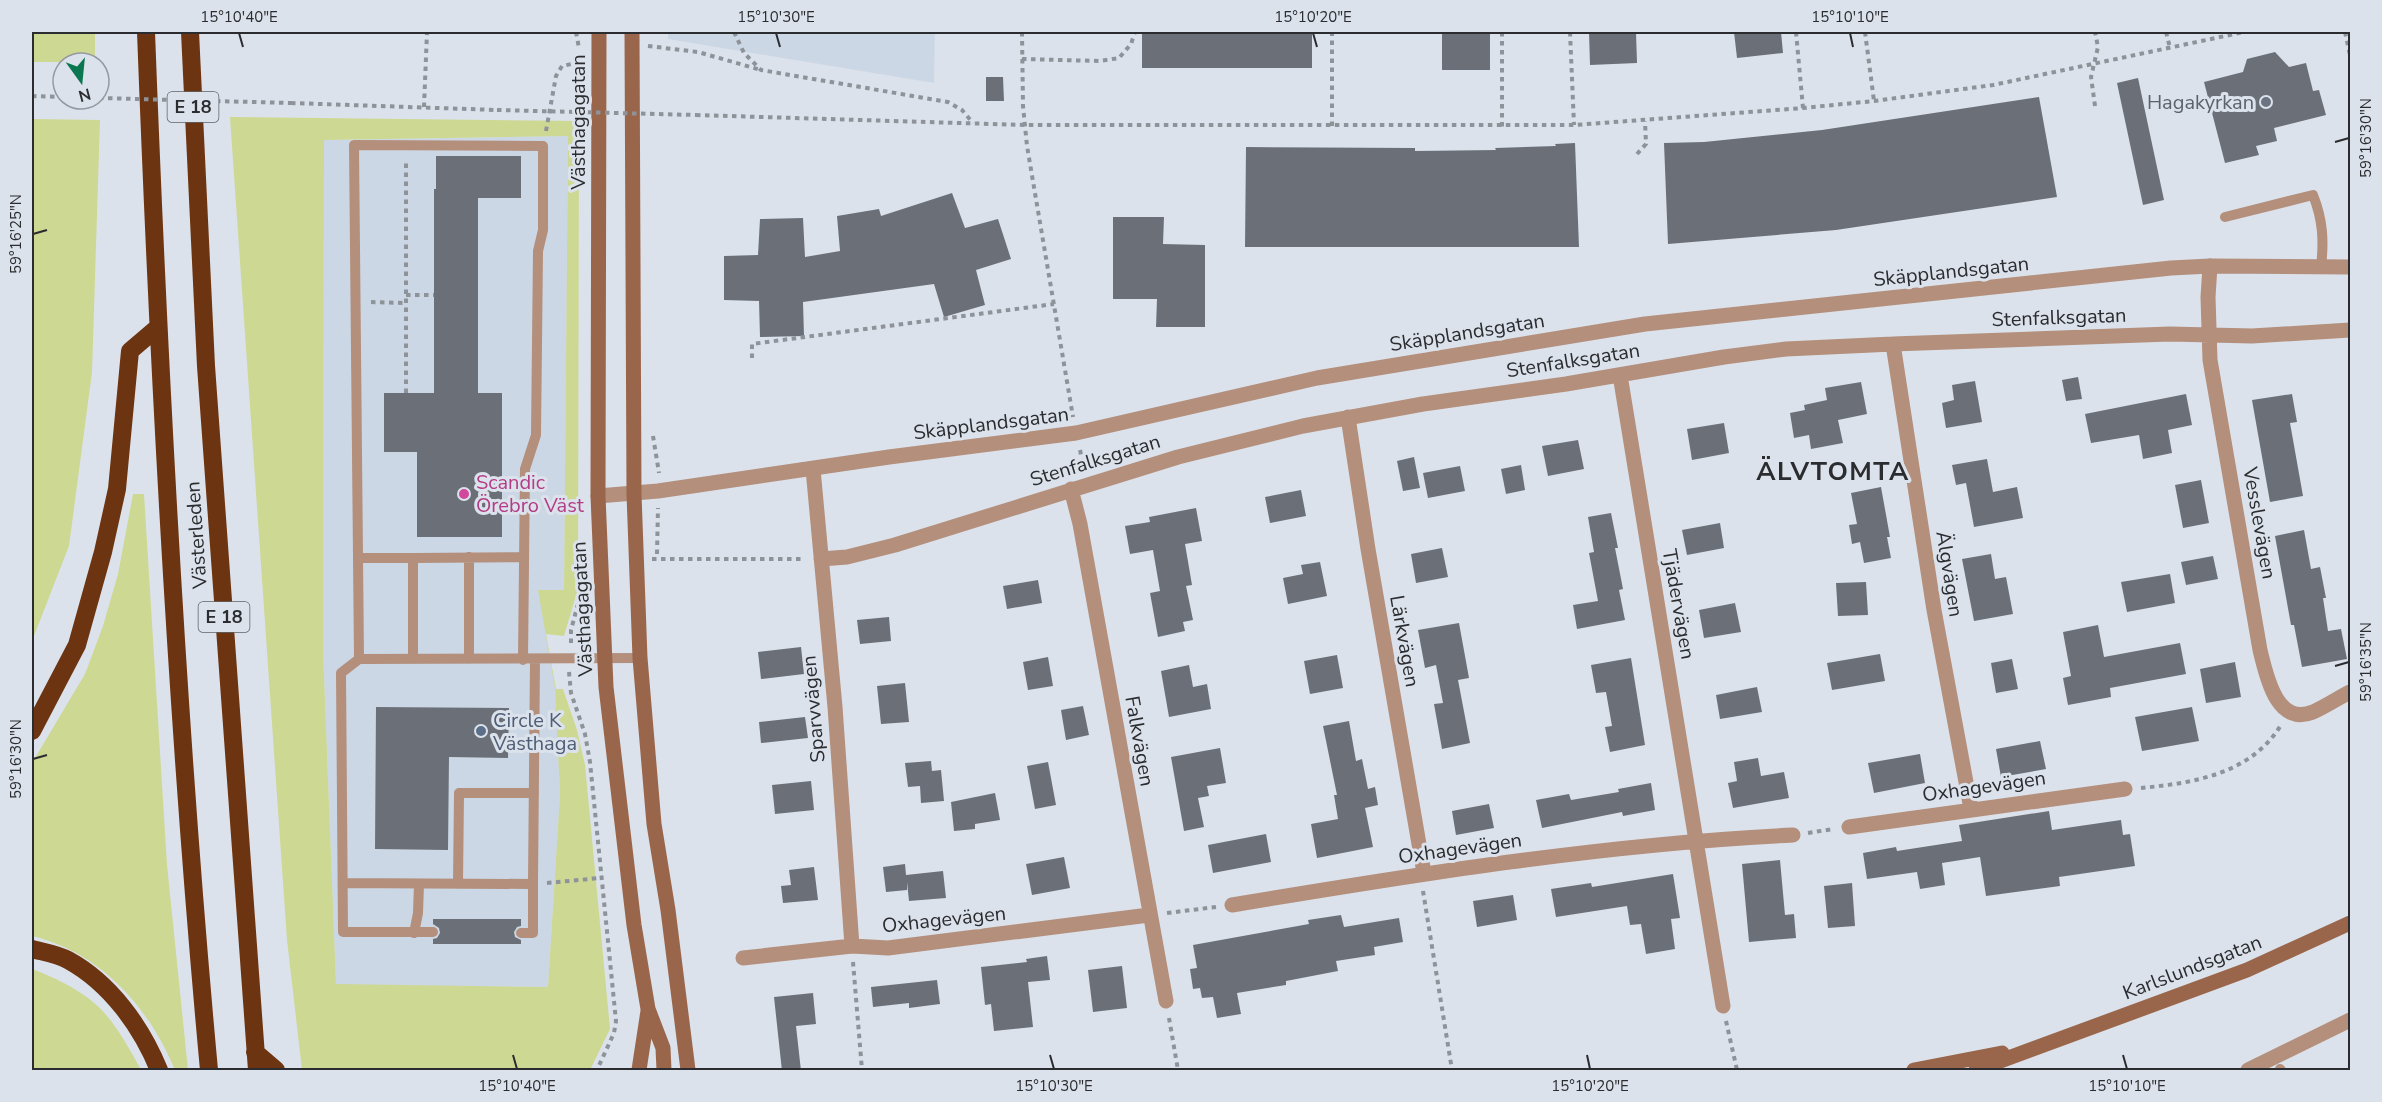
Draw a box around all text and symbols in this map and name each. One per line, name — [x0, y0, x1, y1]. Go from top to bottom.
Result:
text: 15°10'40"E — [200, 7, 278, 27]
text: 15°10'30"E — [737, 7, 815, 27]
text: 15°10'20"E — [1274, 7, 1352, 27]
text: 15°10'10"E — [1811, 7, 1889, 27]
north arrow — [51, 51, 111, 111]
street label: Västhagagatan — [565, 54, 592, 191]
text: N — [76, 82, 93, 107]
place label: Hagakyrkan — [2147, 89, 2254, 116]
road number: E 18 — [168, 92, 218, 122]
marker: Hagakyrkan — [2259, 95, 2273, 109]
text: 59°16'30"N — [2356, 98, 2376, 178]
text: 59°16'25"N — [6, 194, 26, 274]
street label: Skäpplandsgatan — [1872, 250, 2030, 293]
street label: Stenfalksgatan — [1991, 302, 2127, 333]
street label: Skäpplandsgatan — [1388, 307, 1547, 358]
street label: Stenfalksgatan — [1504, 337, 1642, 384]
street label: Skäpplandsgatan — [912, 401, 1070, 446]
street label: Stenfalksgatan — [1027, 428, 1164, 493]
district label: ÄLVTOMTA — [1756, 454, 1910, 489]
street label: Vesslevägen — [2236, 464, 2283, 581]
place label: Scandic Örebro Väst — [476, 469, 585, 519]
street label: Västerleden — [179, 480, 214, 591]
marker: Scandic Örebro Väst — [457, 487, 471, 501]
street label: Älgvägen — [1929, 529, 1970, 619]
street label: Västhagagatan — [565, 541, 600, 678]
street label: Tjädervägen — [1656, 547, 1702, 662]
street label: Lärkvägen — [1383, 593, 1426, 689]
road number: E 18 — [198, 602, 250, 632]
text: 59°16'35"N — [2356, 622, 2376, 702]
street label: Sparvvägen — [795, 654, 832, 764]
street label: Falkvägen — [1118, 694, 1161, 788]
place label: Circle K Västhaga — [492, 707, 577, 757]
text: 59°16'30"N — [6, 719, 26, 799]
marker: Circle K Västhaga — [474, 724, 488, 738]
street label: Oxhagevägen — [1921, 764, 2048, 809]
street label: Oxhagevägen — [1397, 826, 1524, 871]
street label: Oxhagevägen — [881, 900, 1007, 939]
street label: Karlslundsgatan — [2119, 929, 2266, 1006]
text: 15°10'40"E — [478, 1076, 556, 1096]
text: 15°10'30"E — [1015, 1076, 1093, 1096]
text: 15°10'20"E — [1551, 1076, 1629, 1096]
text: 15°10'10"E — [2088, 1076, 2166, 1096]

